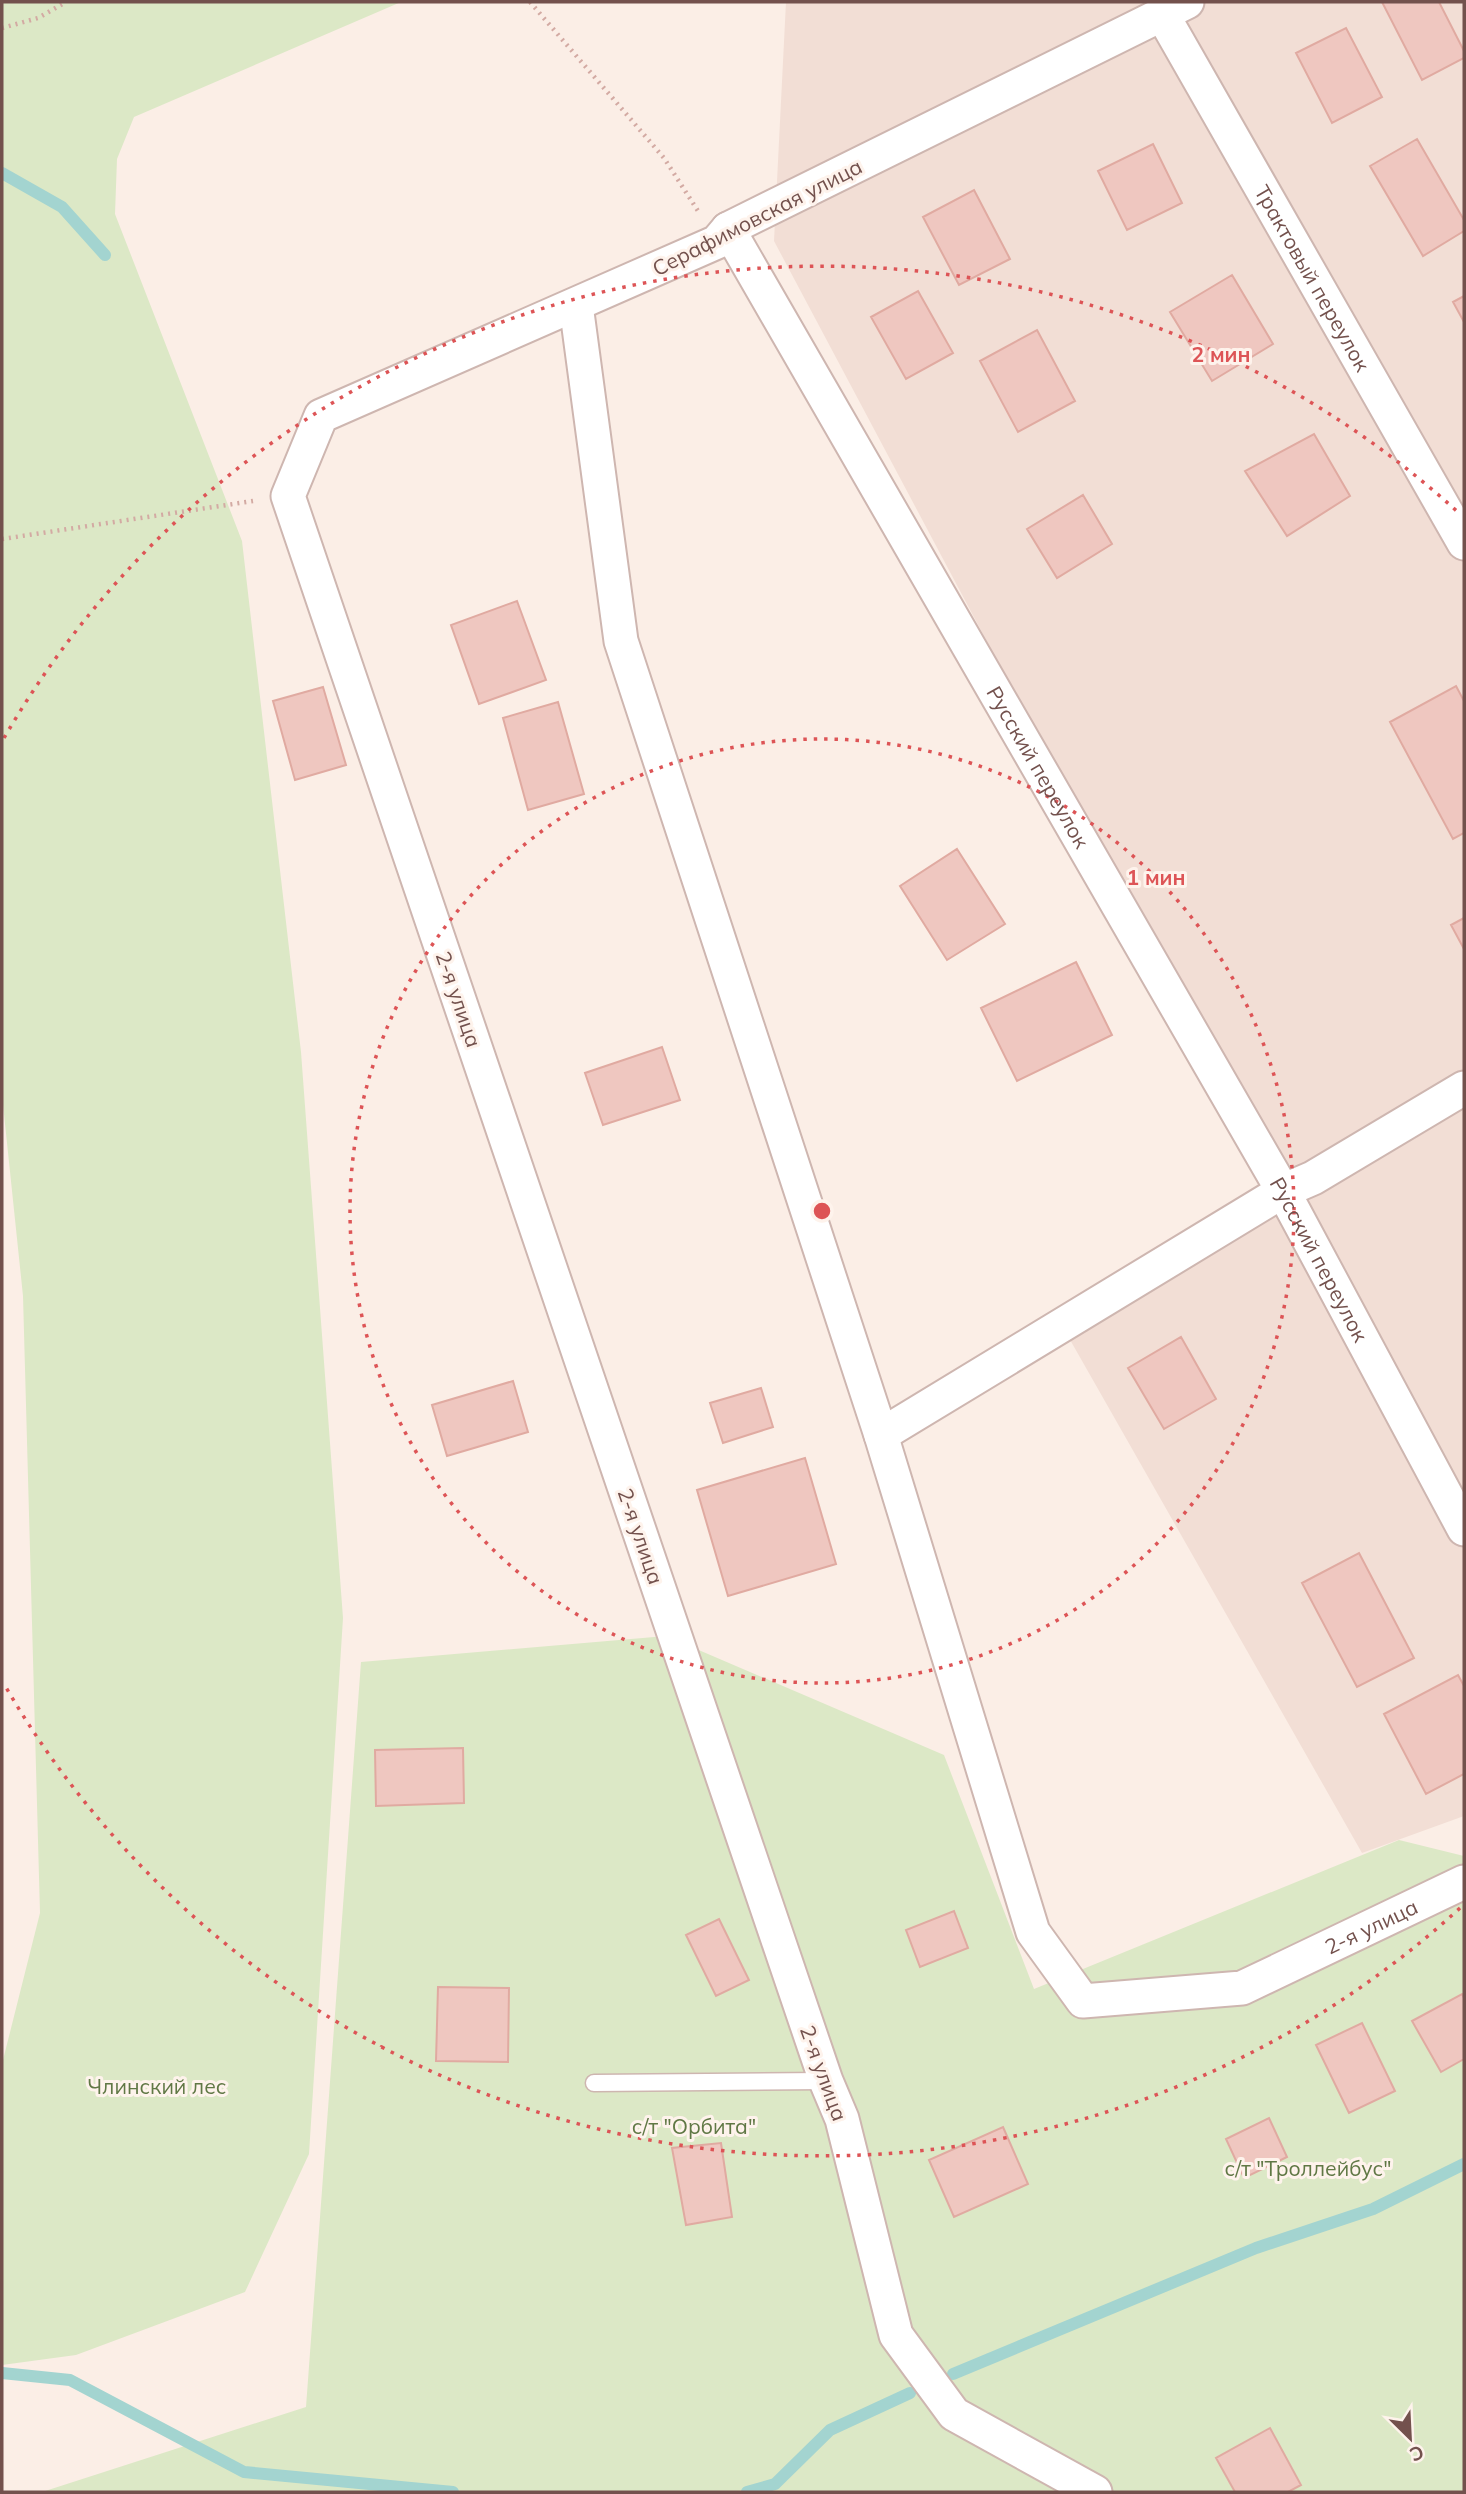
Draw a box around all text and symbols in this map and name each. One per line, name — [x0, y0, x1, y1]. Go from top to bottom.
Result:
street label: Серафимовская улица — [648, 153, 866, 281]
street label: Трактовый переулок — [1249, 180, 1376, 376]
text: 2 мин — [1192, 341, 1250, 367]
street label: Русский переулок — [981, 681, 1096, 853]
text: 1 мин — [1127, 864, 1185, 890]
street label: 2-я улица — [430, 948, 488, 1050]
street label: Русский переулок — [1265, 1172, 1375, 1347]
centre of rings — [810, 1199, 834, 1223]
street label: 2-я улица — [612, 1485, 670, 1587]
street label: 2-я улица — [1320, 1893, 1422, 1960]
street label: 2-я улица — [795, 2022, 853, 2124]
park label: Члинский лес — [88, 2073, 226, 2099]
park label: с/т "Орбита" — [632, 2113, 756, 2139]
park label: с/т "Троллейбус" — [1225, 2155, 1391, 2181]
north arrow — [1375, 2403, 1445, 2473]
text: С — [1406, 2440, 1428, 2467]

